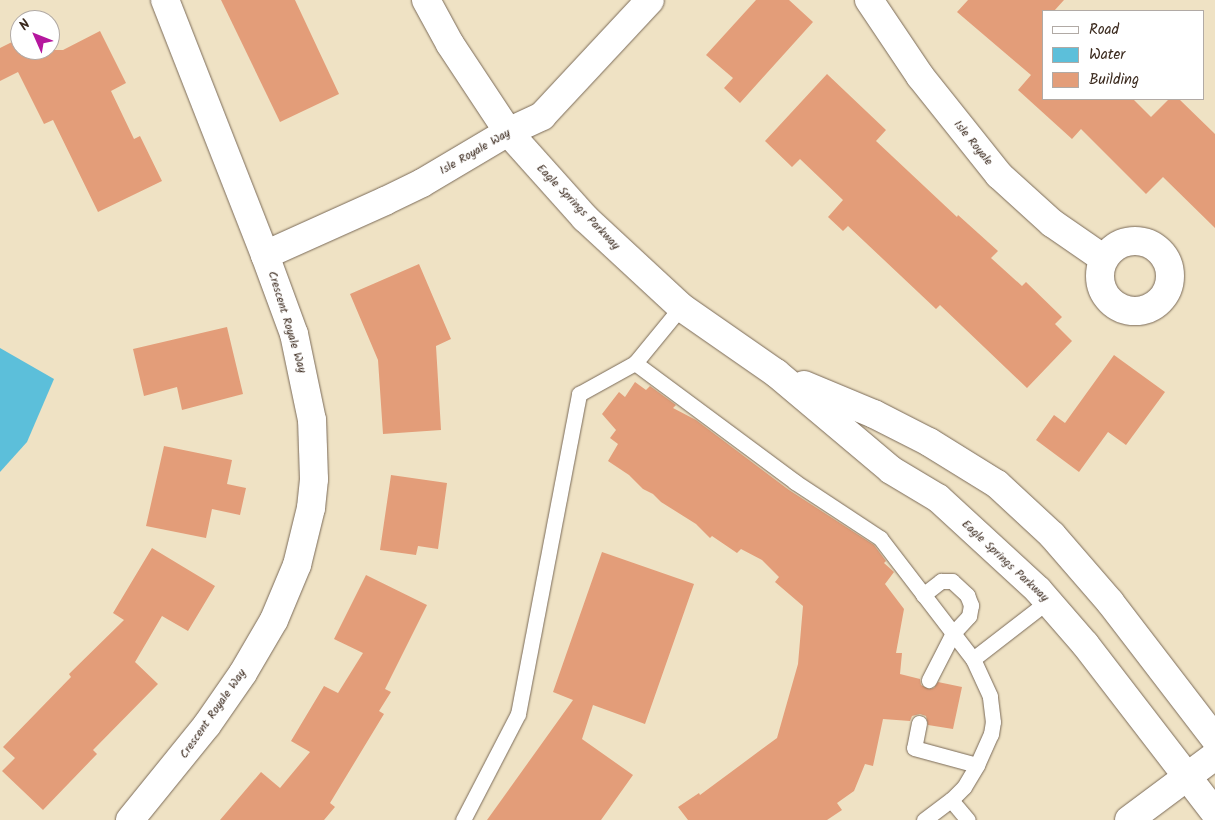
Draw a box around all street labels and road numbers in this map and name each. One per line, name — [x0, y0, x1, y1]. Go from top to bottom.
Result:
street label: Isle Royale — [950, 117, 996, 169]
street label: Isle Royale Way — [437, 126, 513, 178]
street label: Eagle Springs Parkway — [533, 161, 623, 253]
street label: Crescent Royale Way — [265, 269, 309, 375]
street label: Eagle Springs Parkway — [959, 517, 1051, 605]
street label: Crescent Royale Way — [177, 667, 249, 761]

